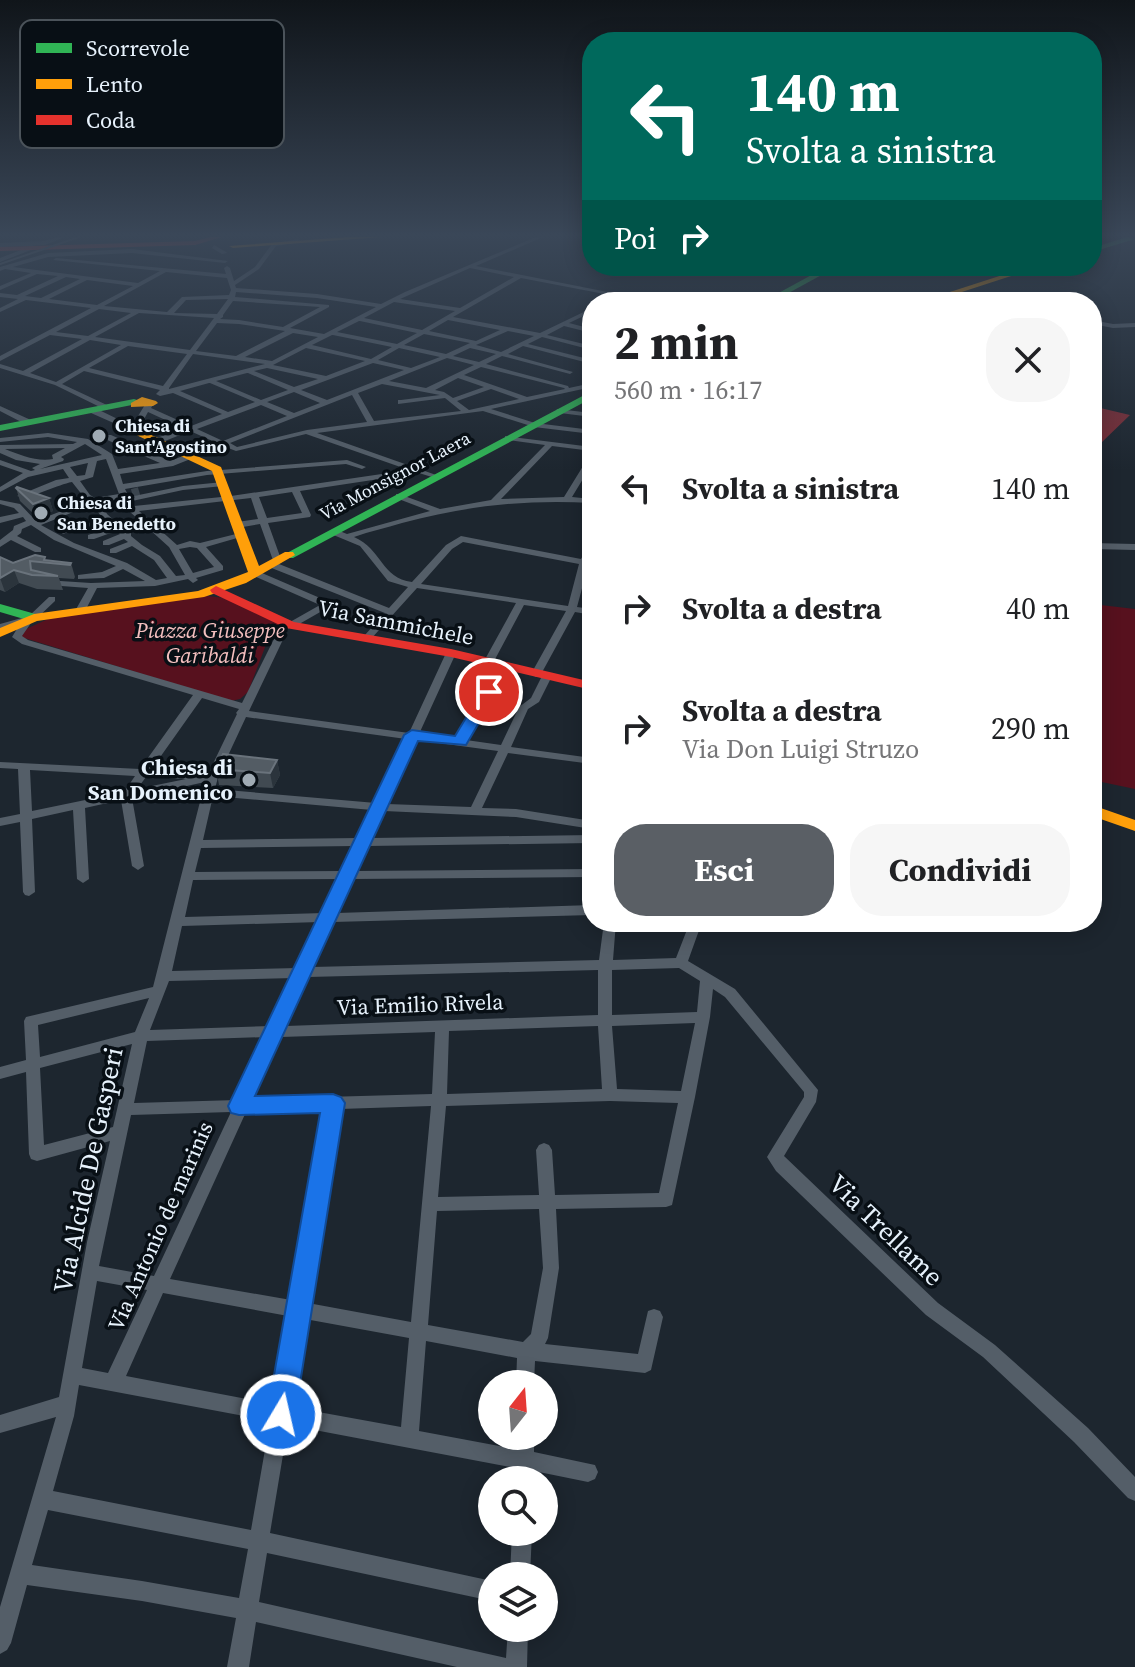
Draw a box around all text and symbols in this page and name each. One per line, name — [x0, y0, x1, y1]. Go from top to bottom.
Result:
legend — [20, 20, 284, 148]
text: Scorrevole — [86, 33, 190, 63]
text: 140 m — [746, 53, 900, 130]
icon: left — [614, 64, 718, 168]
text: Lento — [86, 69, 143, 99]
text: Coda — [86, 105, 136, 135]
text: Svolta a sinistra — [746, 126, 996, 175]
icon: right — [672, 216, 716, 260]
text: Poi — [614, 218, 656, 259]
text: 2 min — [614, 309, 739, 375]
button: close — [986, 318, 1070, 402]
text: 560 m · 16:17 — [614, 372, 762, 408]
place label: Chiesa di Sant'Agostino — [115, 413, 227, 459]
street label: Via Monsignor Laera — [315, 425, 475, 526]
marker: Chiesa di Sant'Agostino — [90, 427, 108, 445]
icon: left — [614, 466, 658, 510]
text: Svolta a sinistra — [682, 468, 899, 509]
text: 140 m — [991, 468, 1070, 509]
place label: Chiesa di San Benedetto — [57, 490, 176, 536]
marker: Chiesa di San Benedetto — [32, 504, 50, 522]
icon: right — [614, 586, 658, 630]
text: Svolta a destra — [682, 588, 882, 629]
text: 40 m — [1006, 588, 1070, 629]
street label: Via Sammichele — [316, 592, 476, 652]
park label: Piazza Giuseppe Garibaldi — [134, 615, 285, 670]
pin — [455, 658, 523, 726]
icon: arrive — [467, 670, 511, 714]
text: Svolta a destra — [682, 690, 882, 731]
icon: right — [614, 706, 658, 750]
text: 290 m — [991, 708, 1070, 749]
text: Via Don Luigi Struzo — [682, 731, 919, 767]
place label: Chiesa di San Domenico — [88, 752, 233, 807]
marker: Chiesa di San Domenico — [240, 771, 258, 789]
button: Esci — [614, 824, 834, 916]
button: Condividi — [850, 824, 1070, 916]
street label: Via Emilio Rivela — [336, 986, 505, 1022]
street label: Via Alcide De Gasperi — [44, 1044, 132, 1296]
street label: Via Antonio de marinis — [100, 1117, 220, 1335]
street label: Via Trellame — [821, 1166, 951, 1294]
north arrow — [478, 1370, 558, 1450]
map controls — [478, 1370, 558, 1642]
position arrow — [239, 1373, 323, 1457]
button: search — [478, 1466, 558, 1546]
button: layers — [478, 1562, 558, 1642]

